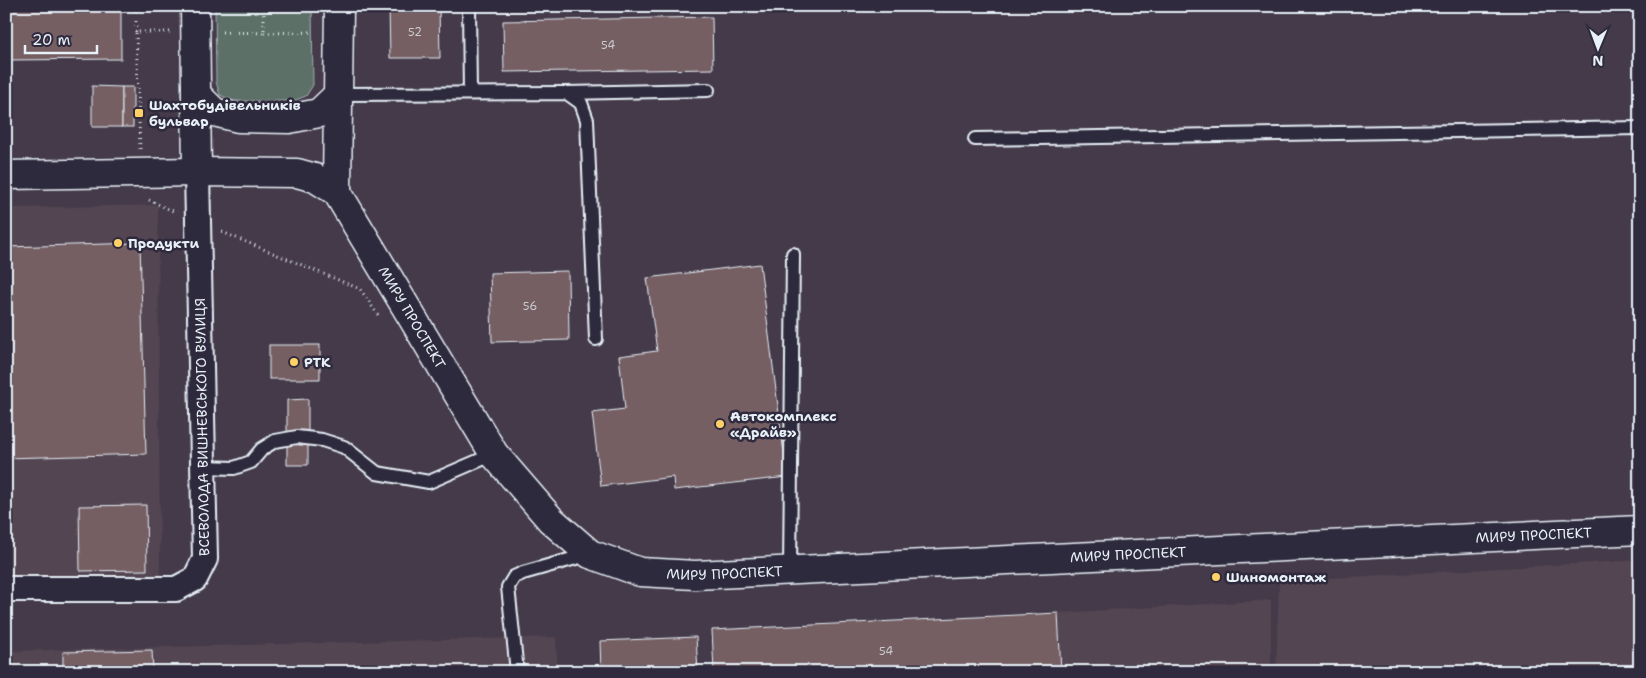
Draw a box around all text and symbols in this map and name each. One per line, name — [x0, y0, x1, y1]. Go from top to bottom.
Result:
scale bar — [25, 22, 98, 54]
north arrow — [1574, 22, 1624, 72]
house number: 52 — [408, 25, 422, 40]
text: 20 m — [32, 30, 71, 50]
house number: 54 — [601, 38, 615, 53]
text: N — [1592, 52, 1603, 70]
place label: Шахтобудівельників бульвар — [149, 96, 301, 130]
marker: Шахтобудівельників бульвар — [133, 107, 145, 119]
place label: Продукти — [128, 234, 199, 252]
marker: Продукти — [112, 237, 124, 249]
street label: МИРУ ПРОСПЕКТ — [375, 263, 450, 372]
street label: ВСЕВОЛОДА ВИШНЕВСЬКОГО ВУЛИЦЯ — [191, 298, 213, 556]
house number: 56 — [523, 299, 537, 314]
place label: РТК — [304, 353, 331, 371]
marker: РТК — [288, 356, 300, 368]
place label: Автокомплекс «Драйв» — [730, 407, 837, 441]
marker: Автокомплекс «Драйв» — [714, 418, 726, 430]
street label: МИРУ ПРОСПЕКТ — [1475, 523, 1593, 547]
street label: МИРУ ПРОСПЕКТ — [1070, 543, 1187, 566]
street label: МИРУ ПРОСПЕКТ — [666, 562, 784, 584]
place label: Шиномонтаж — [1226, 568, 1326, 586]
marker: Шиномонтаж — [1210, 571, 1222, 583]
house number: 54 — [879, 644, 893, 659]

